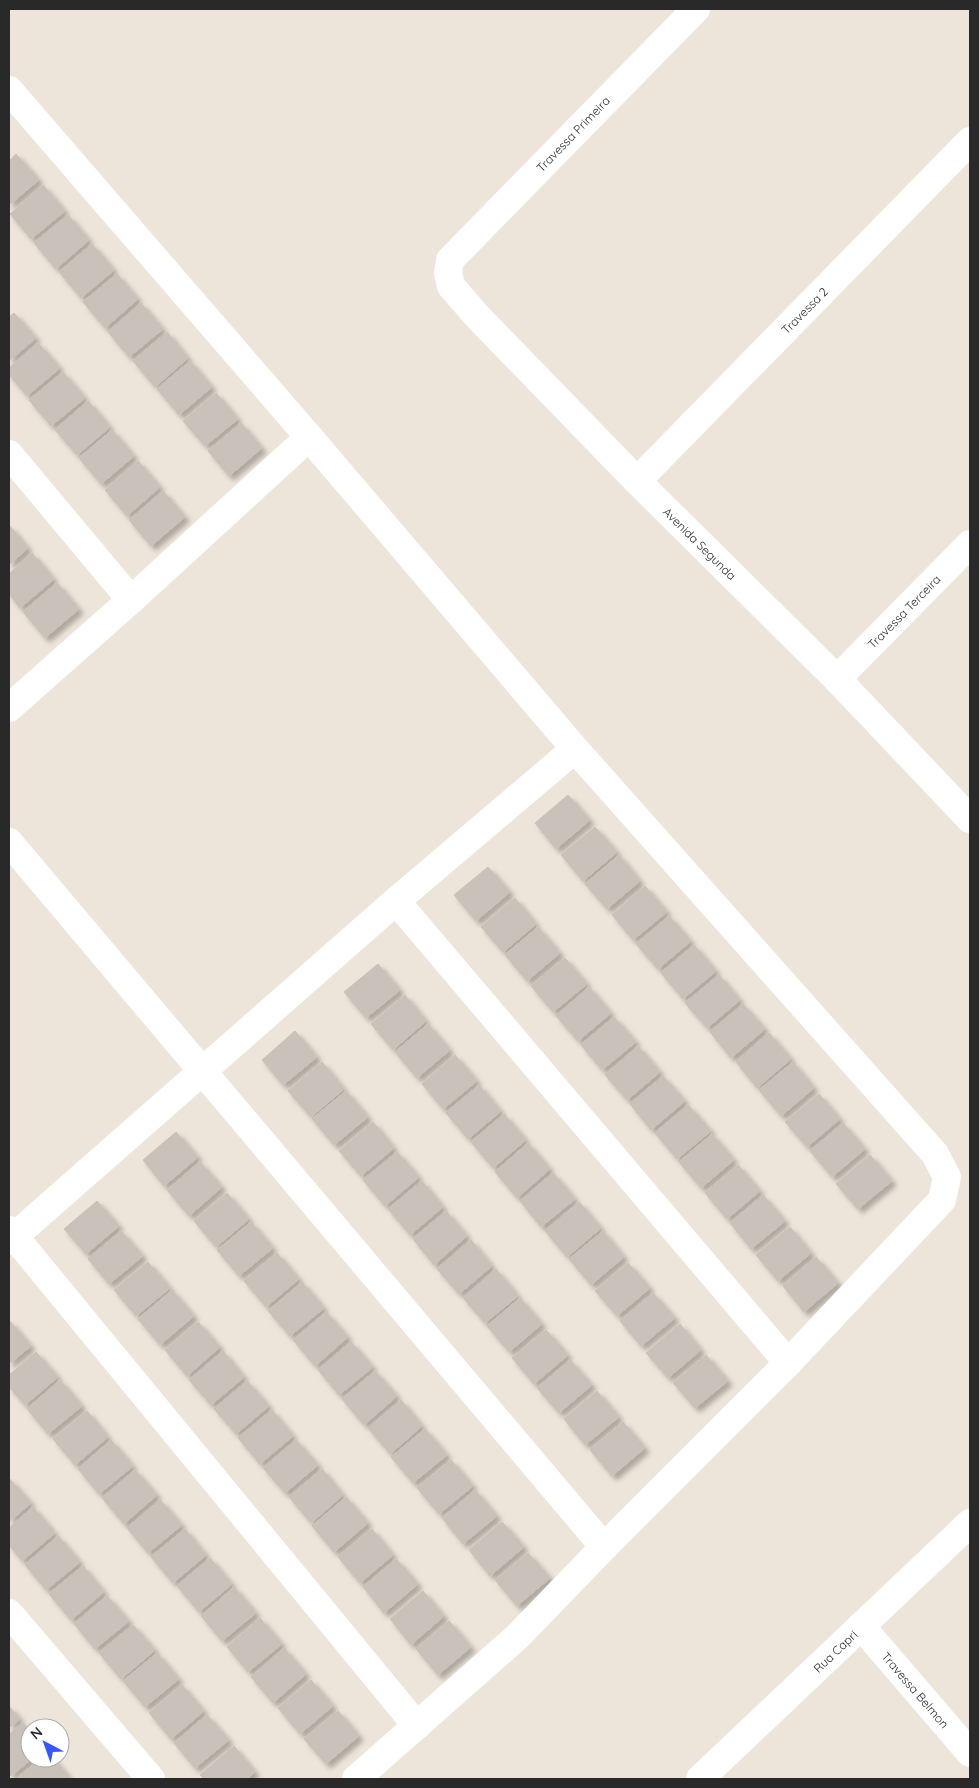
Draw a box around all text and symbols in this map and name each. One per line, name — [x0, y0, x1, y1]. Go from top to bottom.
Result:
street label: Travessa Primeira — [533, 93, 613, 175]
street label: Travessa 2 — [778, 283, 831, 337]
street label: Avenida Segunda — [660, 504, 740, 583]
street label: Travessa Terceira — [864, 571, 943, 651]
street label: Rua Capri — [810, 1627, 860, 1675]
street label: Travessa Belmon — [879, 1649, 953, 1731]
north arrow — [20, 1718, 70, 1768]
text: N — [27, 1723, 46, 1743]

